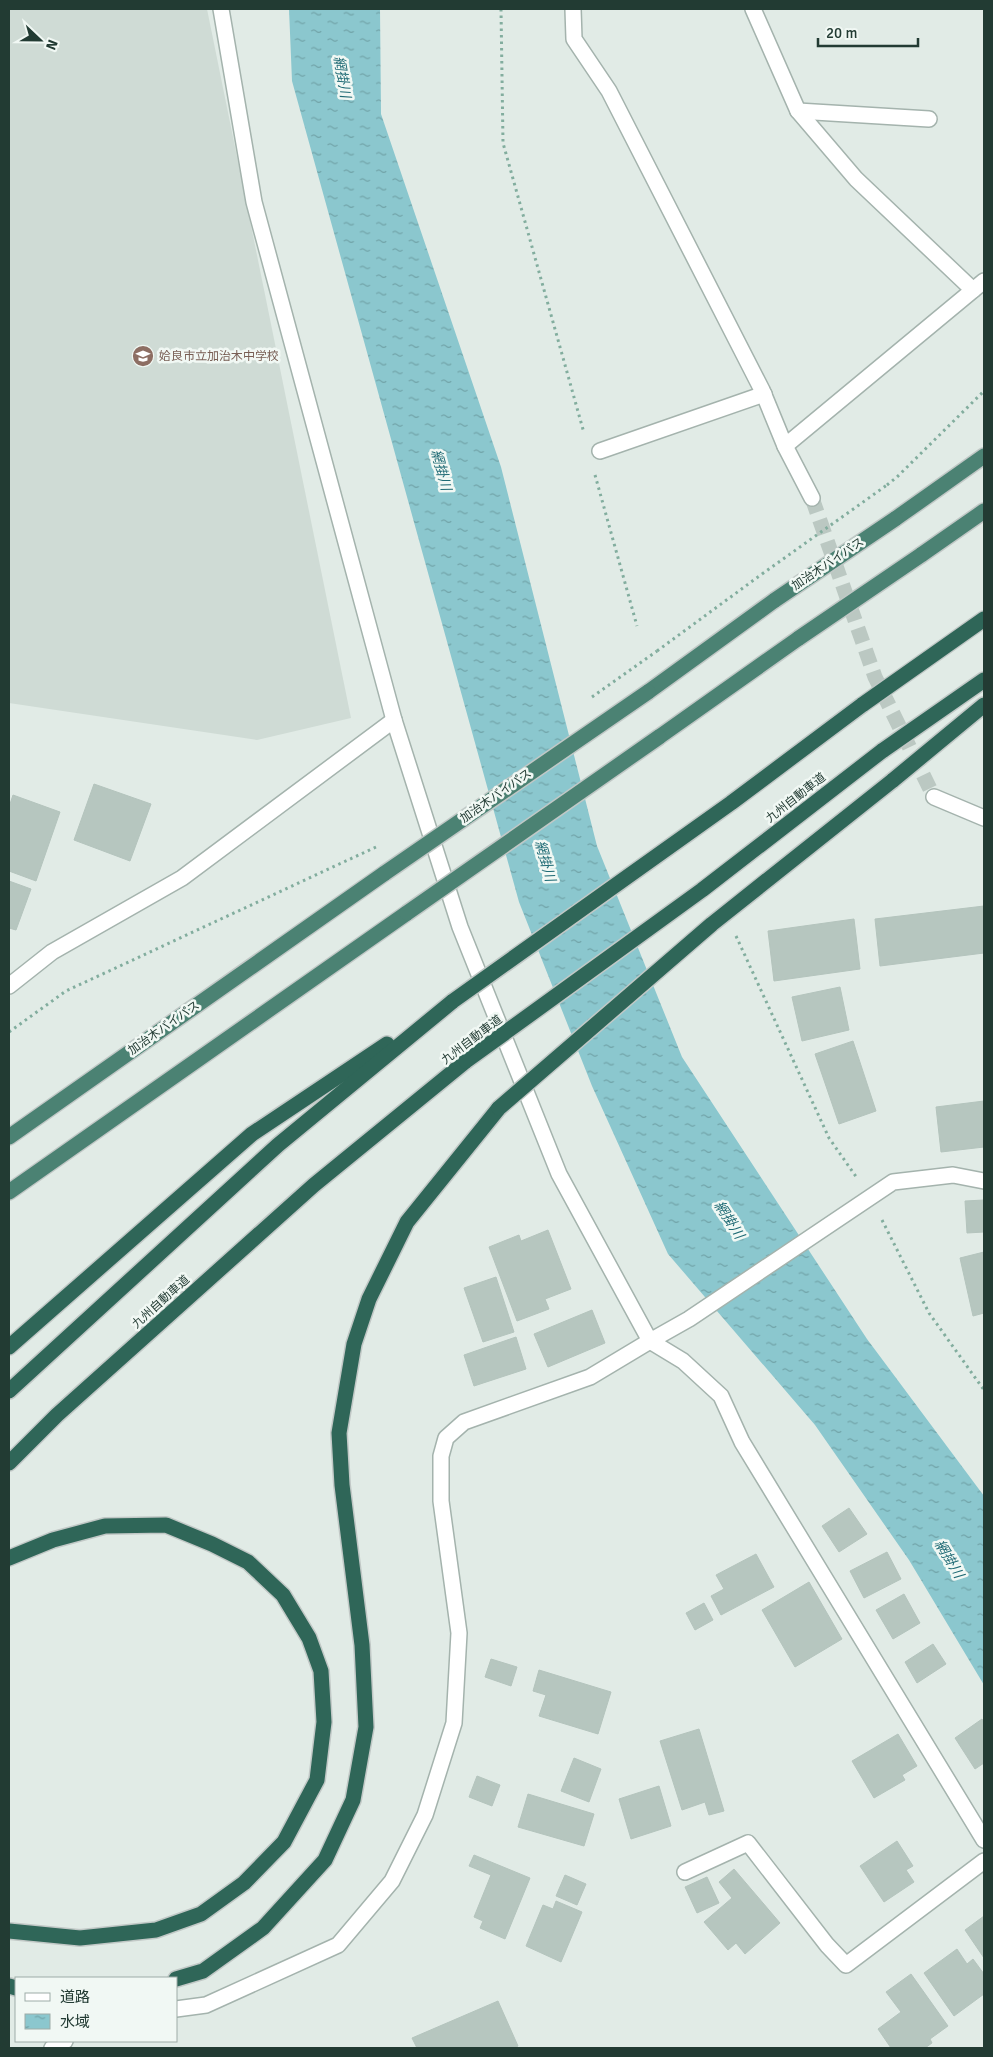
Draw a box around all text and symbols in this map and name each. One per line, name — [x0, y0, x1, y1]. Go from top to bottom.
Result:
north arrow — [15, 15, 65, 65]
scale bar — [818, 15, 918, 47]
text: 20 m — [826, 24, 857, 42]
text: N — [42, 37, 61, 52]
water label: 網掛川 — [330, 55, 354, 101]
school or university icon: 姶良市立加治木中学校 — [131, 344, 155, 368]
place label: 姶良市立加治木中学校 — [159, 349, 279, 364]
water label: 網掛川 — [427, 448, 455, 494]
street label: 加治木バイパス — [789, 534, 867, 594]
street label: 加治木バイパス — [457, 766, 535, 826]
street label: 九州自動車道 — [763, 770, 829, 826]
water label: 網掛川 — [531, 838, 560, 885]
street label: 加治木バイパス — [125, 998, 203, 1058]
street label: 九州自動車道 — [439, 1012, 505, 1068]
water label: 網掛川 — [710, 1198, 749, 1244]
street label: 九州自動車道 — [129, 1272, 193, 1332]
water label: 網掛川 — [931, 1537, 968, 1583]
legend — [15, 1977, 178, 2042]
text: 道路 — [60, 1988, 90, 2006]
text: 水域 — [60, 2013, 90, 2031]

